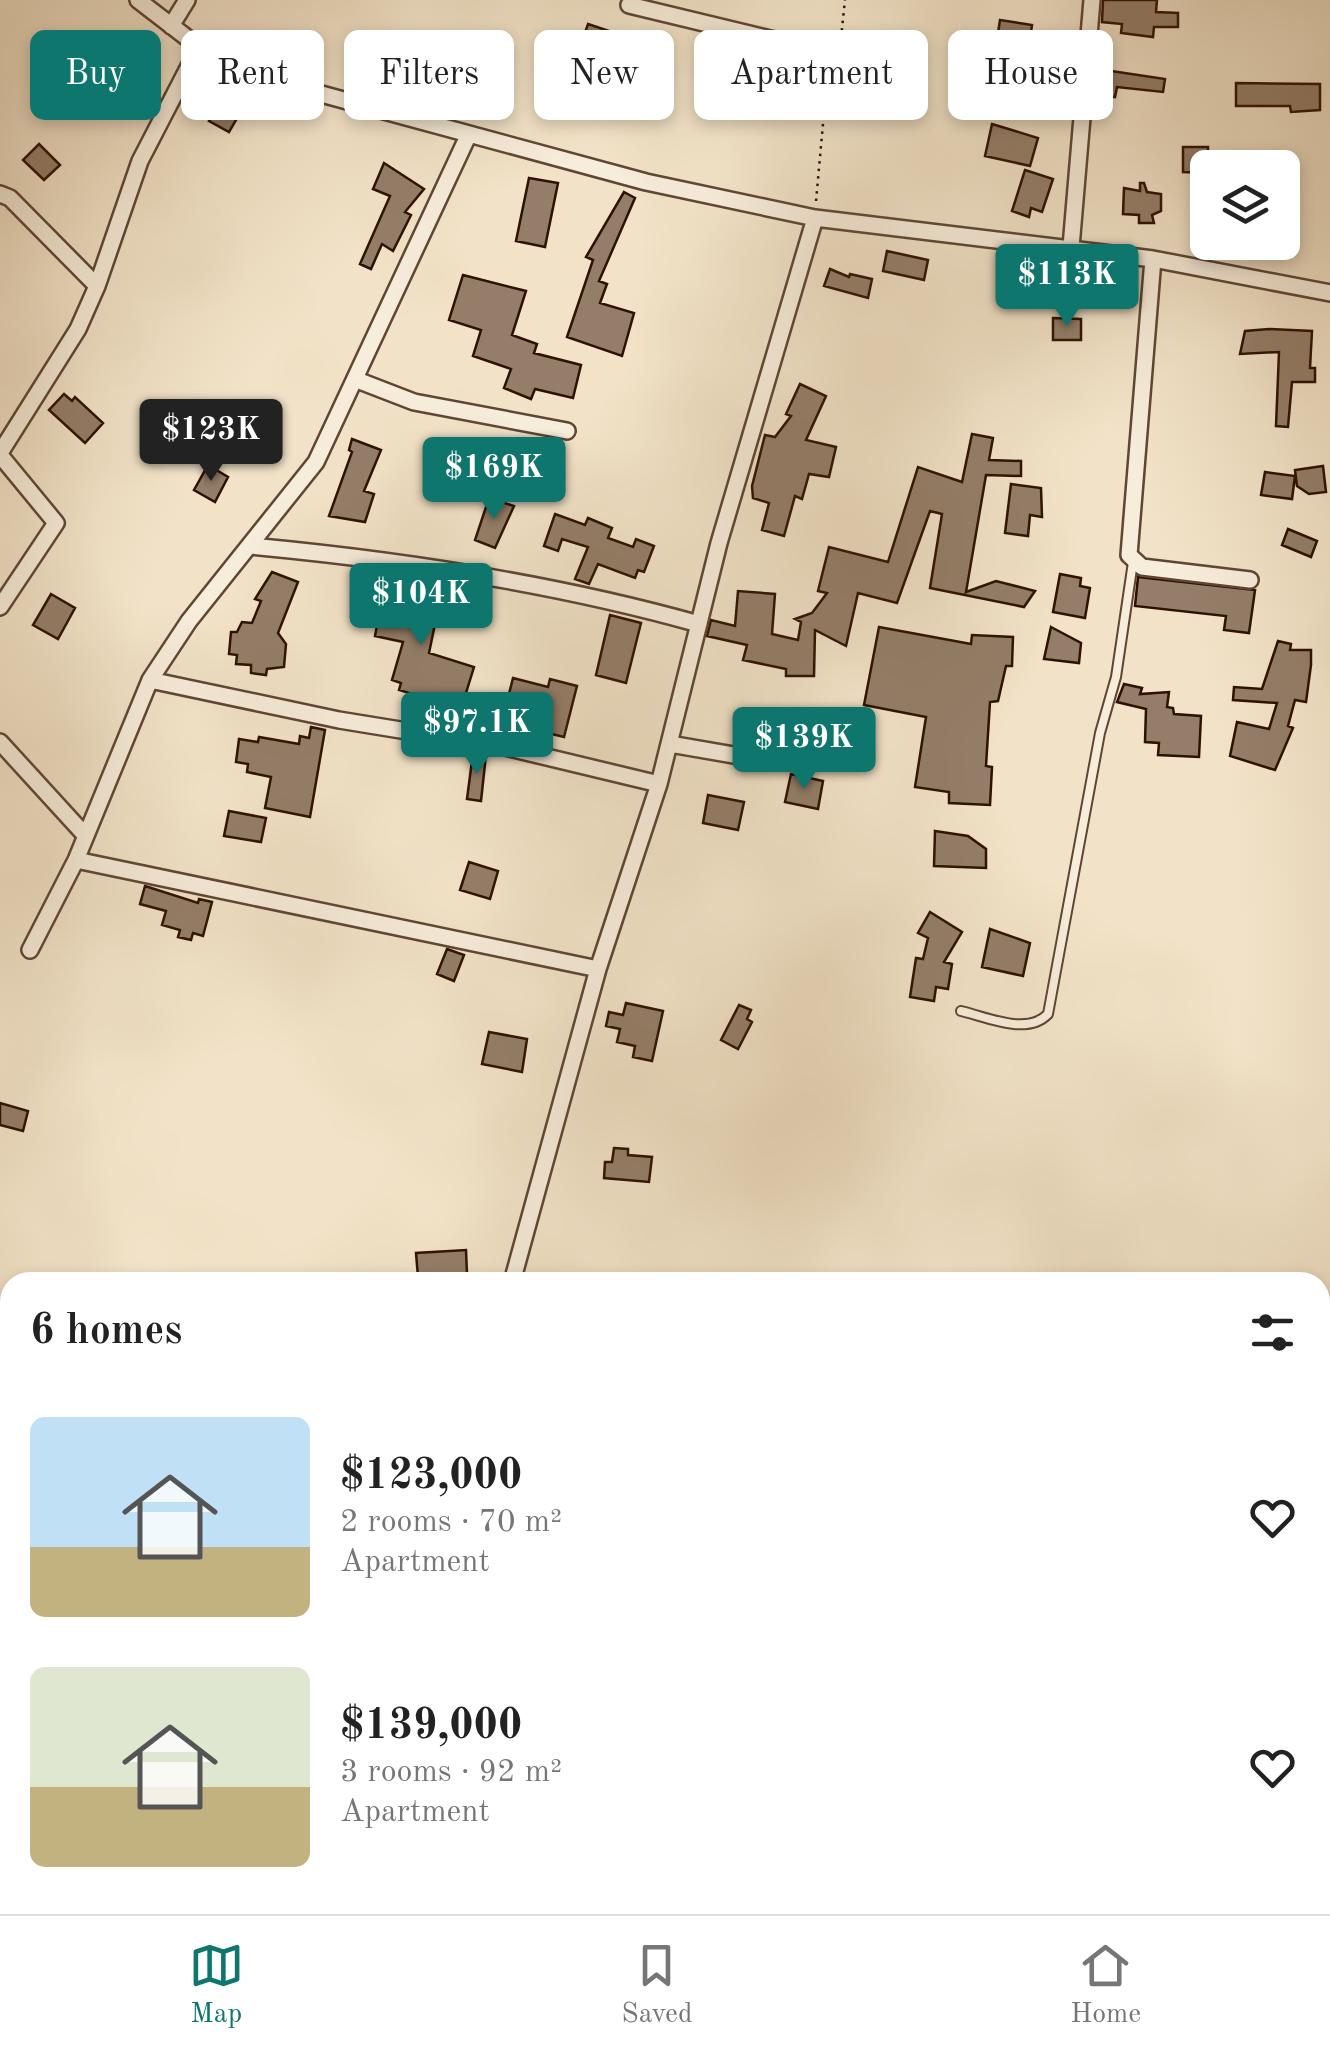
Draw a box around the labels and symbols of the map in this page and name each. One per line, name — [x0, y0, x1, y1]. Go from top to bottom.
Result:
pin: $113K — [997, 244, 1137, 329]
pin: $123K — [141, 399, 281, 484]
pin: $169K — [424, 437, 564, 522]
pin: $104K — [351, 563, 491, 648]
pin: $97.1K — [396, 692, 558, 777]
pin: $139K — [734, 707, 874, 792]

